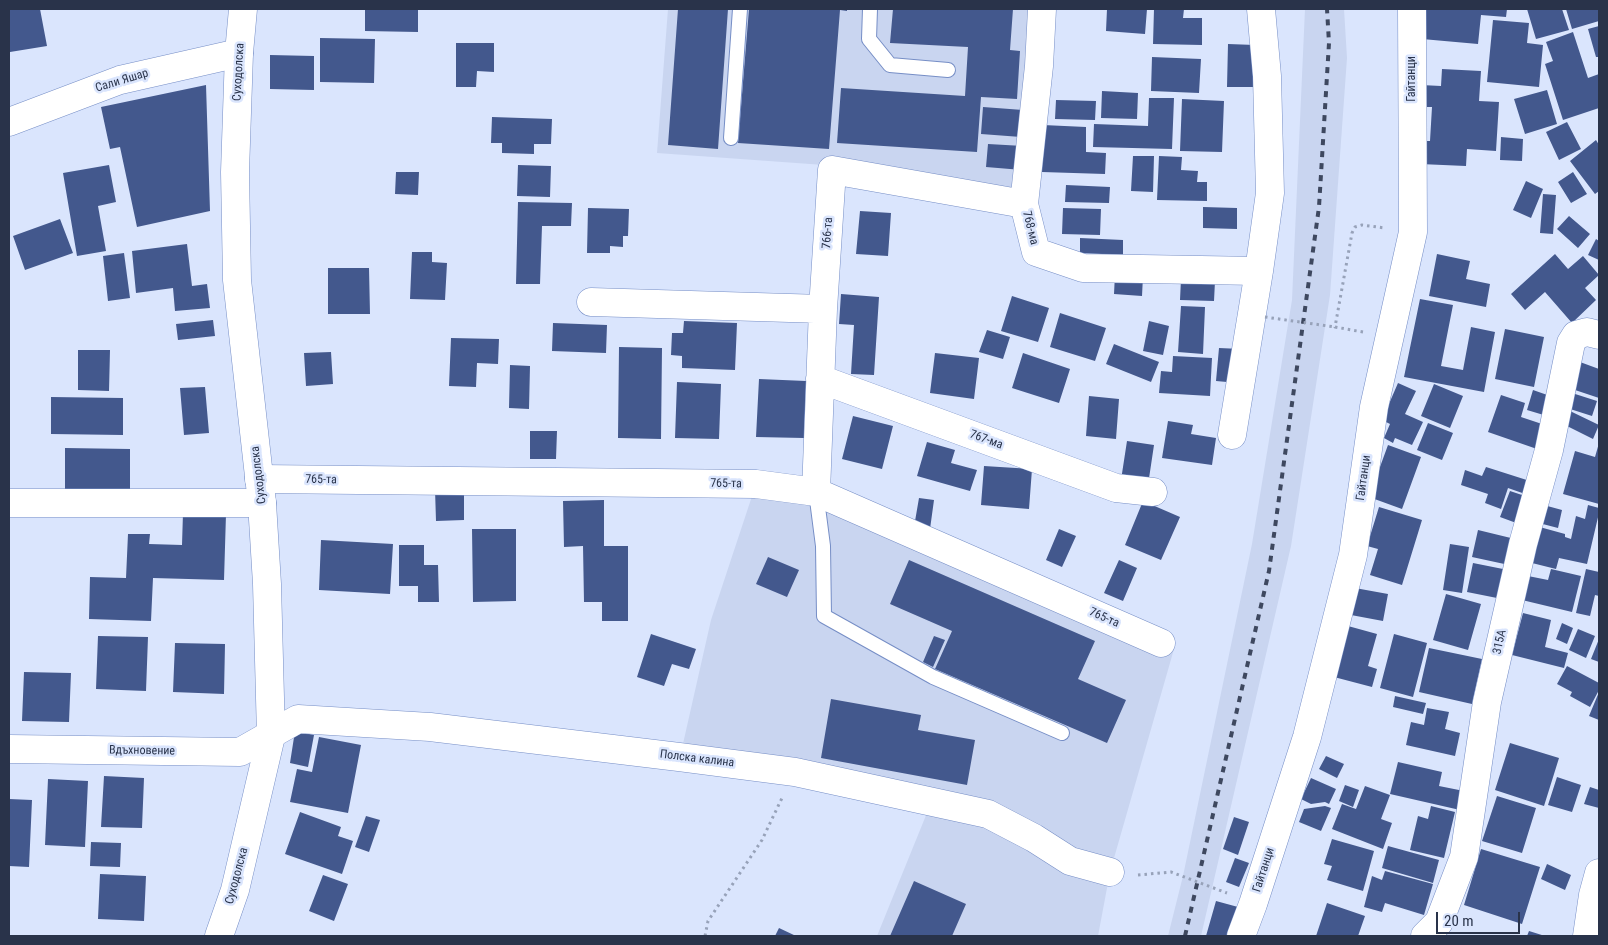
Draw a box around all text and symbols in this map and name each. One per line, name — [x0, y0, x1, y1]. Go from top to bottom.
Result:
street label: Суходолска — [230, 43, 248, 101]
street label: Гайтанци — [1405, 56, 1419, 102]
street label: Сали Яшар — [94, 66, 150, 96]
street label: 768-ма — [1019, 210, 1041, 246]
street label: 766-та — [820, 217, 836, 249]
street label: 767-ма — [967, 427, 1005, 453]
street label: Суходолска — [248, 445, 270, 505]
street label: Гайтанци — [1354, 454, 1374, 502]
street label: 765-та — [305, 473, 337, 487]
street label: 765-та — [710, 477, 742, 491]
street label: 765-та — [1087, 605, 1121, 631]
street label: 315А — [1490, 628, 1510, 656]
street label: Вдъхновение — [109, 743, 175, 759]
street label: Полска калина — [659, 747, 735, 771]
street label: Суходолска — [223, 846, 251, 906]
street label: Гайтанци — [1250, 846, 1278, 894]
scale bar — [1438, 902, 1522, 934]
text: 20 m — [1444, 912, 1474, 930]

